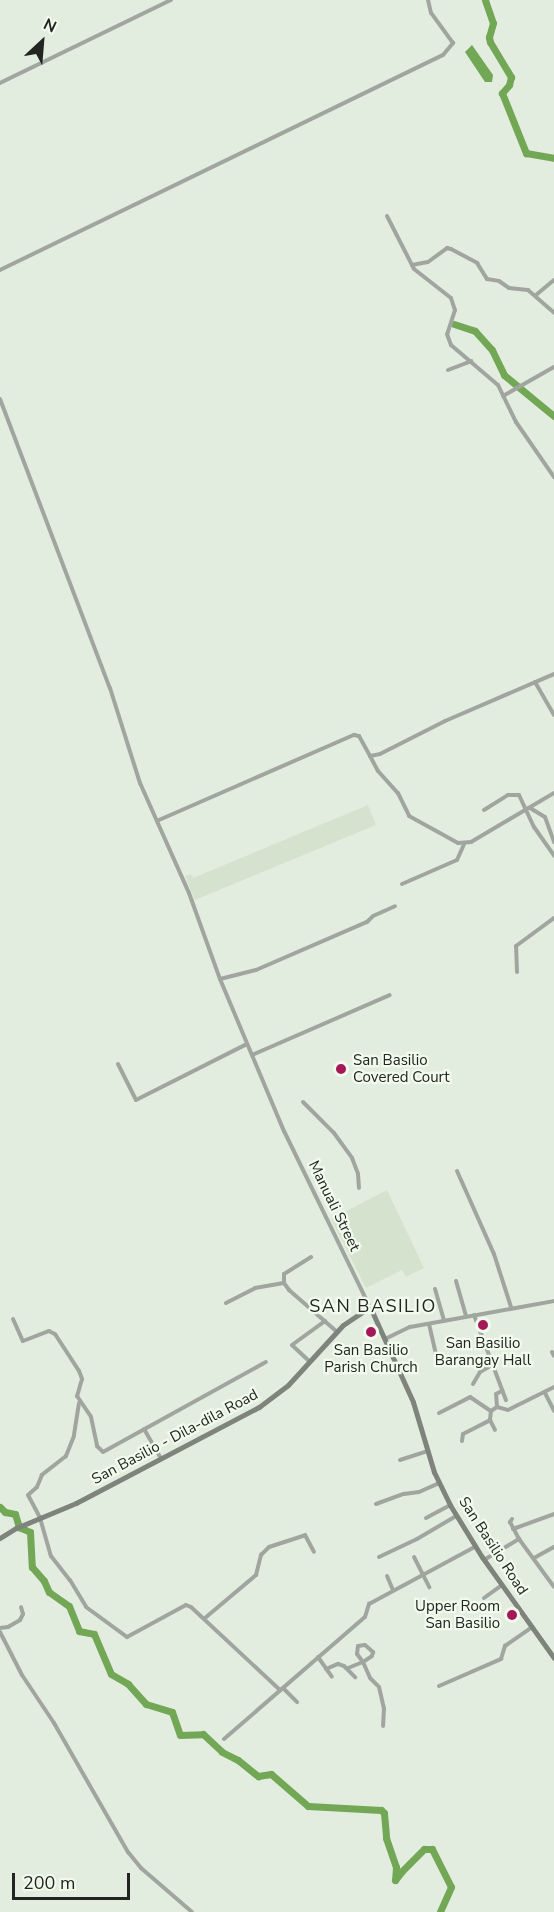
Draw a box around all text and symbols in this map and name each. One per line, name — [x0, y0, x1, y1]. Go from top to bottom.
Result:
north arrow — [12, 12, 72, 72]
text: N — [40, 13, 60, 38]
place label: San Basilio Covered Court — [353, 1051, 450, 1086]
marker: San Basilio Covered Court — [334, 1062, 348, 1076]
street label: Manuali Street — [304, 1158, 364, 1254]
district label: SAN BASILIO — [309, 1295, 437, 1317]
marker: San Basilio Barangay Hall — [476, 1318, 490, 1332]
marker: San Basilio Parish Church — [364, 1325, 378, 1339]
place label: San Basilio Barangay Hall — [435, 1334, 531, 1369]
place label: San Basilio Parish Church — [324, 1341, 418, 1376]
street label: San Basilio - Dila-dila Road — [89, 1385, 261, 1489]
street label: San Basilio Road — [455, 1494, 531, 1598]
place label: Upper Room San Basilio — [415, 1597, 500, 1632]
marker: Upper Room San Basilio — [505, 1608, 519, 1622]
scale bar — [15, 1861, 134, 1899]
text: 200 m — [23, 1871, 75, 1895]

